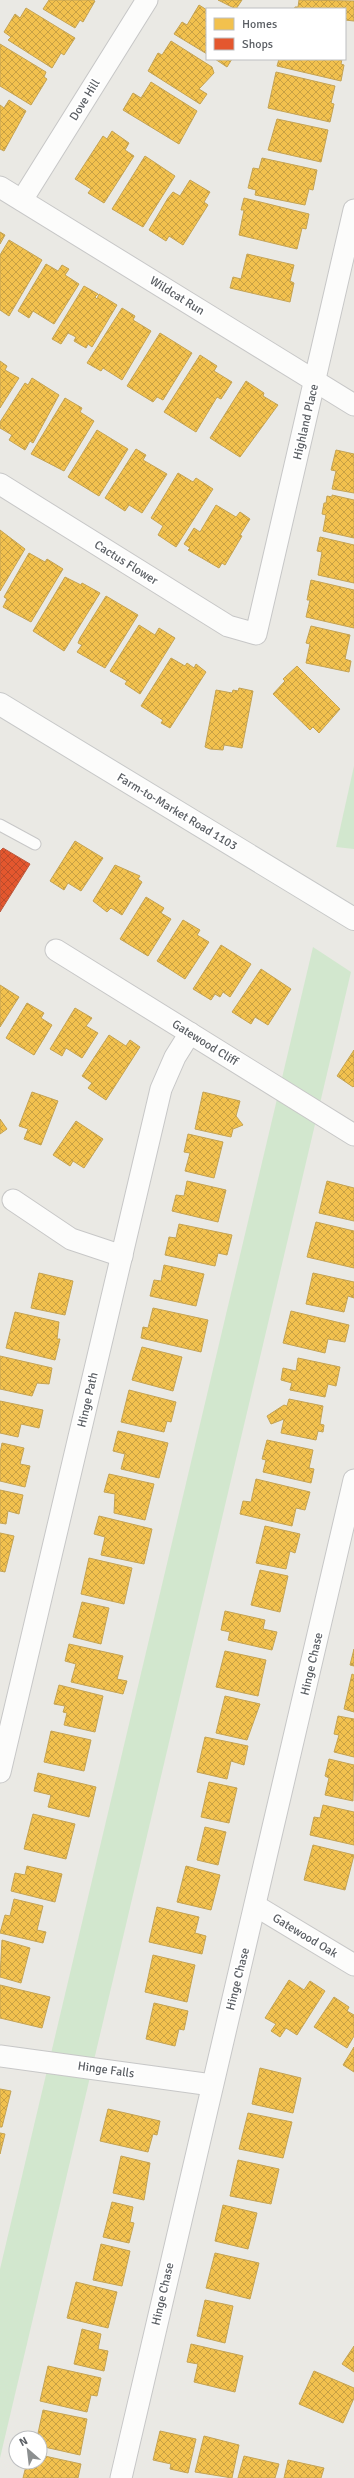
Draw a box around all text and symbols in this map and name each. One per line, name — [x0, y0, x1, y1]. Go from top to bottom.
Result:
legend — [206, 8, 346, 60]
text: Homes — [242, 17, 277, 32]
text: Shops — [242, 37, 273, 52]
street label: Dove Hill — [66, 76, 104, 124]
street label: Wildcat Run — [147, 273, 207, 319]
street label: Highland Place — [290, 383, 322, 461]
street label: Cactus Flower — [91, 538, 161, 589]
street label: Farm-to-Market Road 1103 — [114, 770, 240, 854]
street label: Gatewood Cliff — [169, 1017, 242, 1070]
street label: Hinge Path — [74, 1371, 102, 1429]
street label: Hinge Chase — [297, 1631, 327, 1697]
street label: Gatewood Oak — [270, 1911, 340, 1961]
street label: Hinge Chase — [223, 1946, 253, 2012]
street label: Hinge Falls — [77, 2059, 135, 2081]
street label: Hinge Chase — [148, 2261, 178, 2327]
north arrow — [8, 2430, 48, 2470]
text: N — [17, 2434, 30, 2449]

